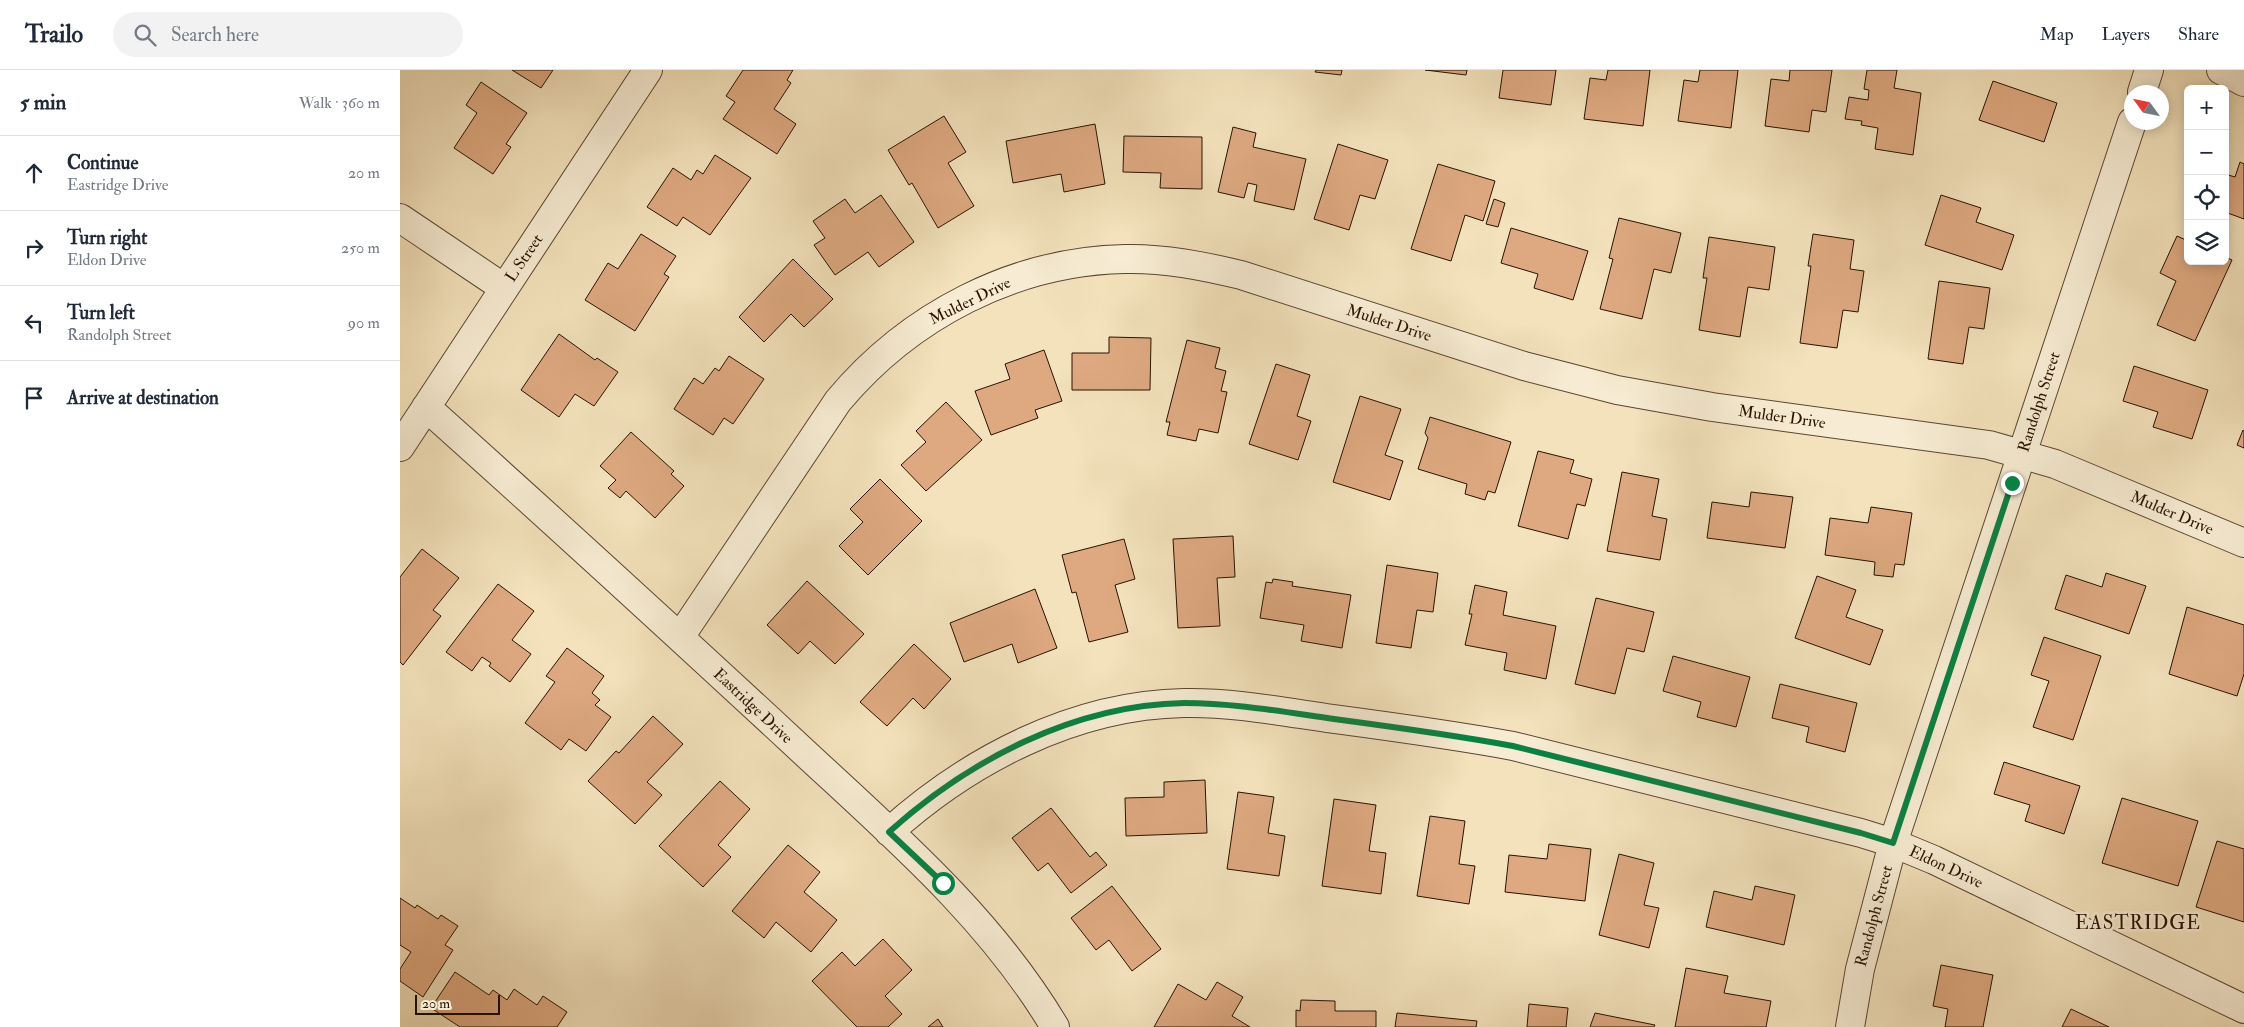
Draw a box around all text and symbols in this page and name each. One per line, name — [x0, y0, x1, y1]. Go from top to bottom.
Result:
search box — [113, 12, 463, 57]
text: Trailo — [25, 19, 83, 50]
icon: search — [131, 21, 159, 49]
text: Search here — [171, 23, 259, 47]
text: Map — [2040, 23, 2074, 46]
text: Layers — [2102, 23, 2150, 46]
text: Share — [2178, 23, 2219, 46]
north arrow — [2124, 85, 2169, 130]
map controls — [2184, 85, 2229, 265]
button: + — [2184, 85, 2229, 130]
text: 5 min — [20, 89, 66, 116]
text: Walk · 360 m — [299, 93, 380, 113]
button: − — [2184, 130, 2229, 175]
text: Continue — [67, 151, 138, 175]
icon: ahead — [20, 159, 48, 187]
text: 20 m — [348, 163, 380, 183]
text: Eastridge Drive — [67, 175, 168, 195]
button: locate — [2184, 175, 2229, 220]
button: layers — [2184, 220, 2229, 265]
text: Turn right — [67, 226, 147, 250]
street label: L Street — [501, 230, 547, 286]
icon: right — [20, 234, 48, 262]
text: 250 m — [341, 238, 380, 258]
text: Eldon Drive — [67, 250, 146, 270]
street label: Mulder Drive — [926, 273, 1014, 329]
street label: Mulder Drive — [1344, 300, 1434, 346]
text: Turn left — [67, 301, 135, 325]
icon: left — [20, 309, 48, 337]
text: 90 m — [348, 313, 380, 333]
text: Randolph Street — [67, 325, 171, 345]
street label: Randolph Street — [2013, 349, 2066, 455]
icon: arrive — [20, 384, 48, 412]
text: Arrive at destination — [67, 386, 219, 410]
street label: Mulder Drive — [1737, 401, 1827, 433]
route end — [2001, 472, 2024, 495]
street label: Mulder Drive — [2128, 487, 2217, 540]
street label: Eastridge Drive — [709, 664, 797, 748]
street label: Eldon Drive — [1906, 841, 1986, 893]
street label: Randolph Street — [1851, 863, 1898, 969]
route start — [932, 872, 955, 895]
district label: EASTRIDGE — [2075, 911, 2201, 935]
scale bar — [415, 992, 500, 1015]
text: 20 m — [422, 995, 450, 1012]

